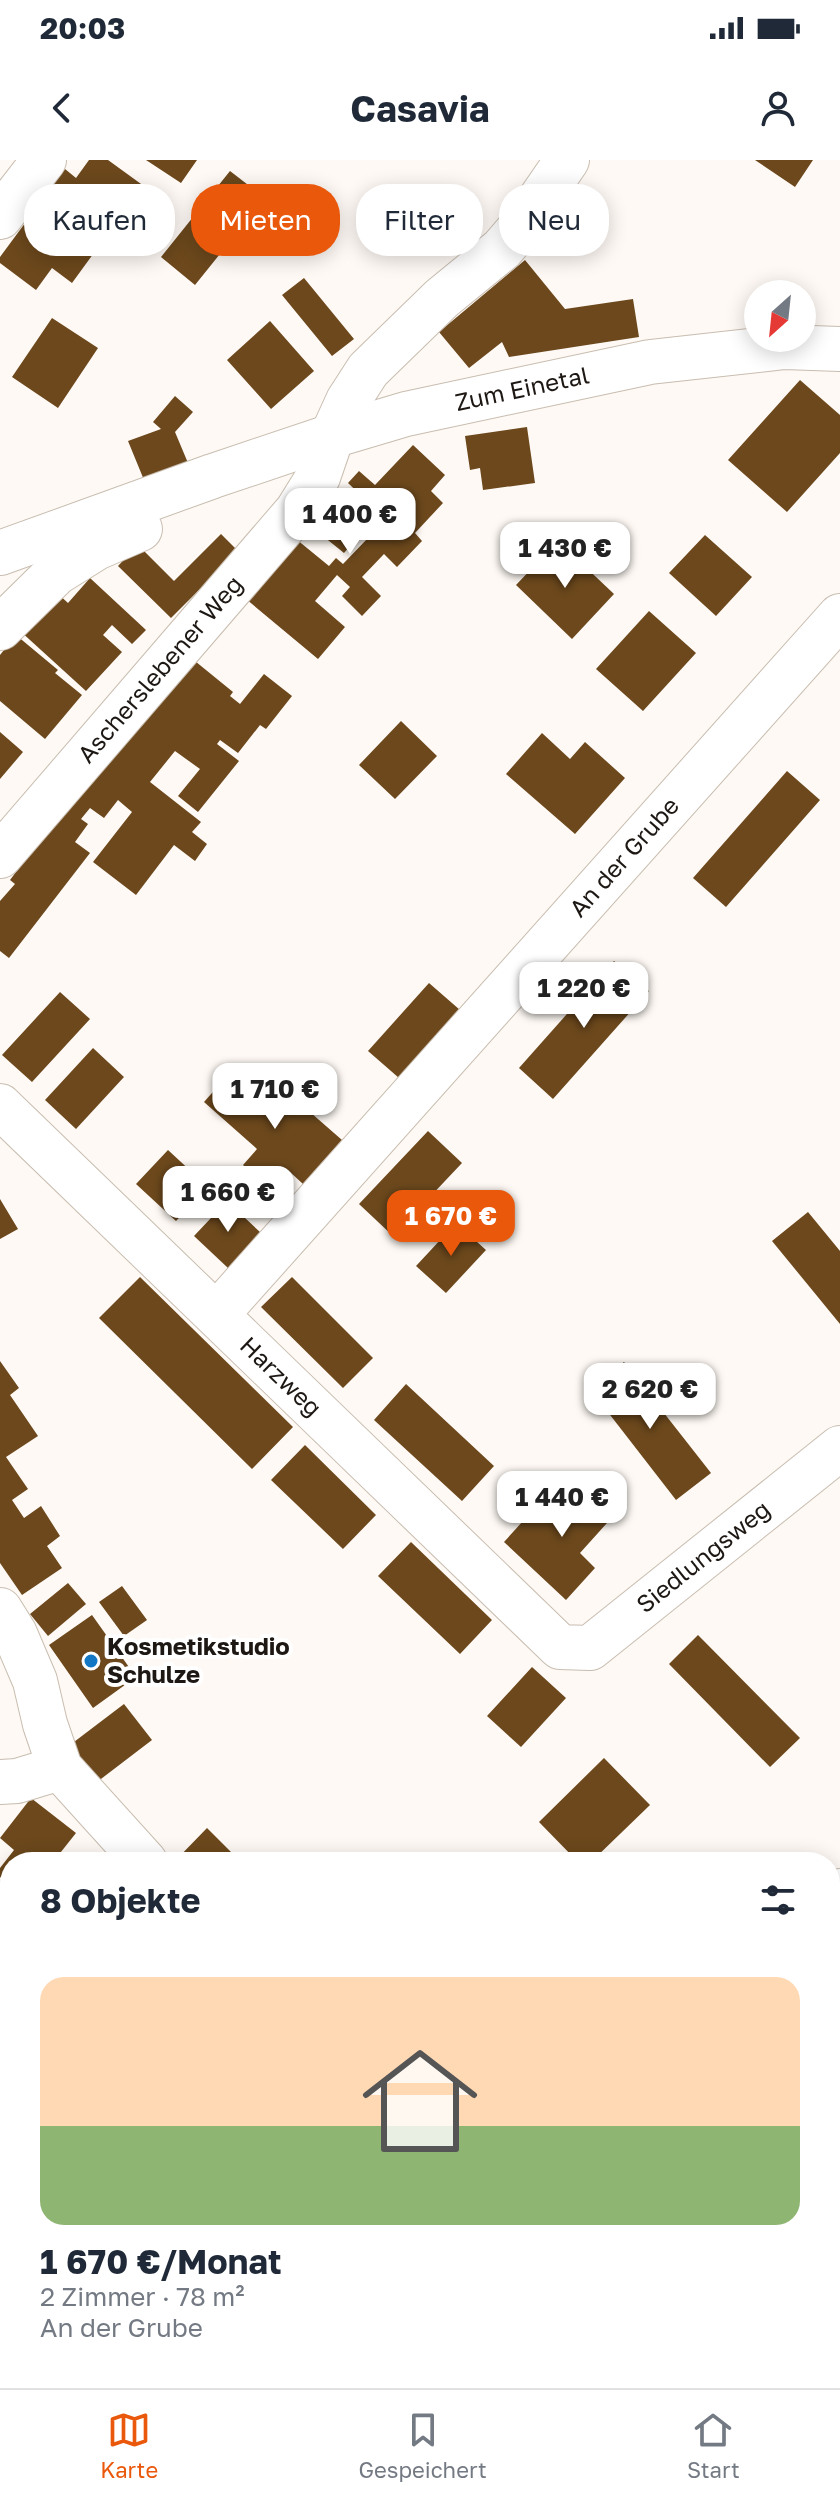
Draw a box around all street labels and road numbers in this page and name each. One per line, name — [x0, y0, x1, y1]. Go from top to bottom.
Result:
street label: Zum Einetal — [452, 359, 592, 416]
street label: Ascherslebener Weg — [71, 569, 248, 768]
street label: An der Grube — [562, 791, 684, 922]
street label: Harzweg — [235, 1330, 328, 1422]
street label: Siedlungsweg — [630, 1494, 775, 1618]

